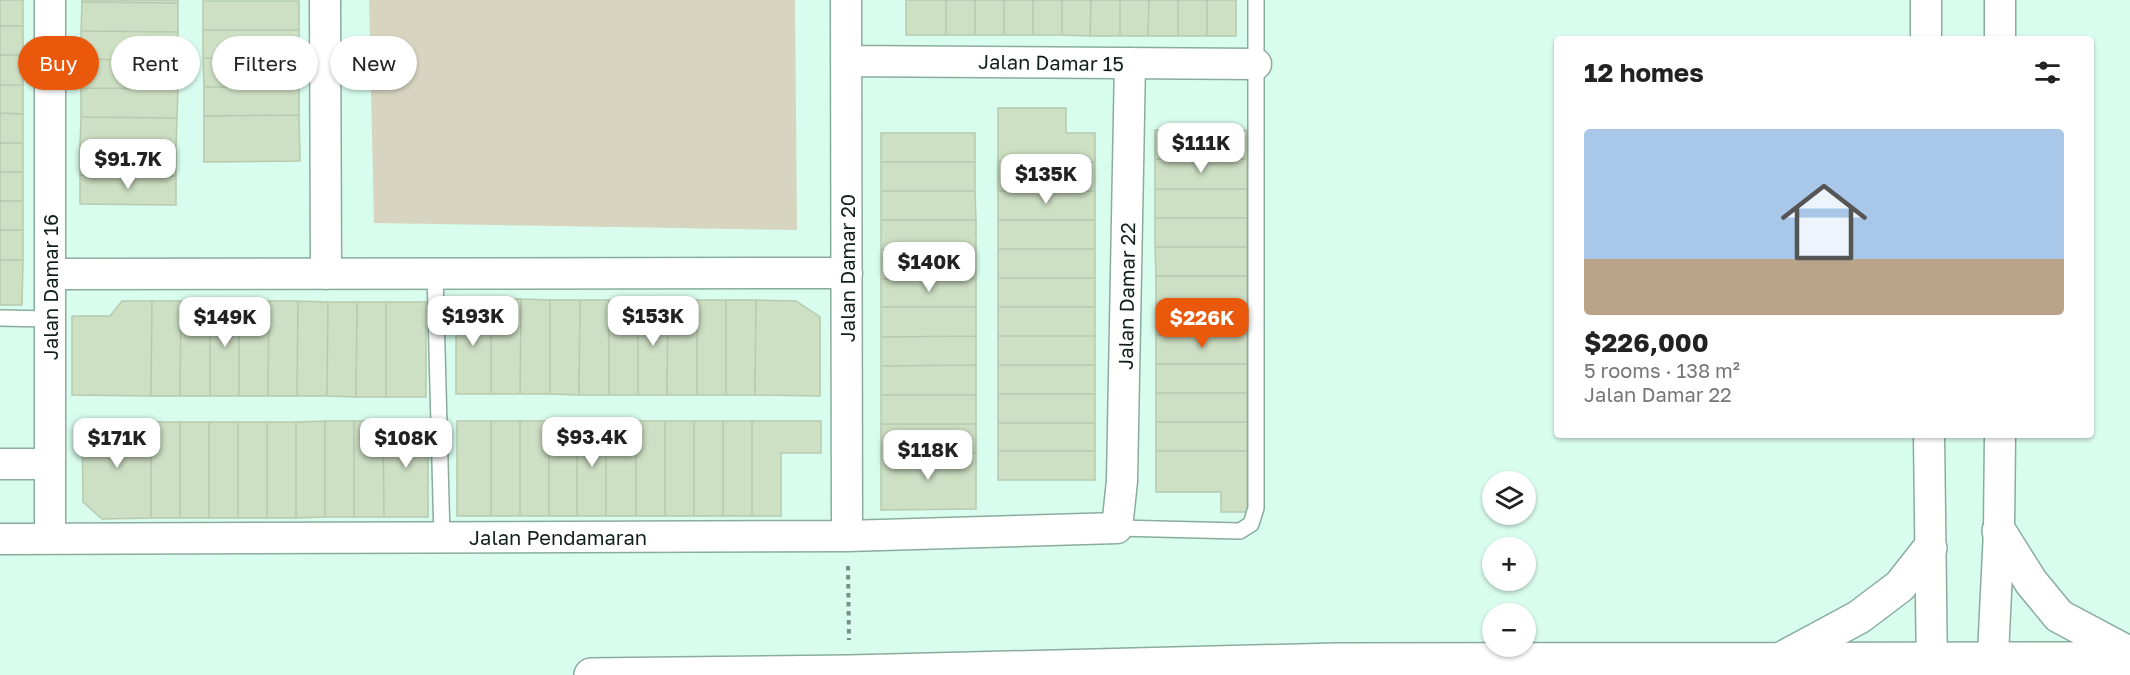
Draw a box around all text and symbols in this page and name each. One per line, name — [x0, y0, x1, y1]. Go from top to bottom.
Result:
chip: Buy — [18, 36, 99, 90]
chip: Rent — [111, 36, 200, 90]
chip: Filters — [212, 36, 318, 90]
chip: New — [330, 36, 417, 90]
street label: Jalan Damar 15 — [978, 49, 1124, 75]
icon: filters — [2031, 56, 2064, 89]
text: 12 homes — [1584, 57, 1704, 88]
pin: $111K — [1159, 123, 1243, 174]
text: $111K — [1172, 130, 1230, 154]
pin: $91.7K — [79, 139, 177, 190]
text: $91.7K — [94, 146, 162, 170]
pin: $135K — [1004, 154, 1088, 205]
text: $135K — [1015, 161, 1077, 185]
icon: home — [1770, 168, 1878, 276]
street label: Jalan Damar 20 — [835, 194, 859, 342]
street label: Jalan Damar 16 — [38, 214, 62, 360]
street label: Jalan Damar 22 — [1113, 222, 1139, 370]
pin: $140K — [887, 242, 971, 293]
text: $140K — [897, 249, 961, 273]
pin: $193K — [431, 296, 515, 347]
pin: $153K — [611, 296, 695, 347]
pin: $149K — [183, 297, 267, 348]
pin: $226K — [1160, 298, 1244, 349]
text: $193K — [441, 303, 505, 327]
text: $153K — [622, 303, 684, 327]
text: $149K — [193, 304, 257, 328]
text: $226K — [1170, 305, 1235, 329]
text: $226,000 — [1584, 327, 1709, 358]
text: 5 rooms · 138 m² — [1584, 358, 1740, 382]
text: Jalan Damar 22 — [1584, 382, 1732, 406]
pin: $93.4K — [543, 417, 641, 468]
pin: $171K — [75, 418, 159, 469]
pin: $108K — [364, 418, 448, 469]
text: $93.4K — [556, 424, 628, 448]
text: $171K — [87, 425, 147, 449]
text: $108K — [374, 425, 438, 449]
pin: $118K — [886, 430, 970, 481]
text: $118K — [897, 437, 959, 461]
map controls — [1482, 471, 1536, 657]
button: layers — [1482, 471, 1536, 525]
street label: Jalan Pendamaran — [469, 525, 647, 549]
button: + — [1482, 537, 1536, 591]
button: − — [1482, 603, 1536, 657]

